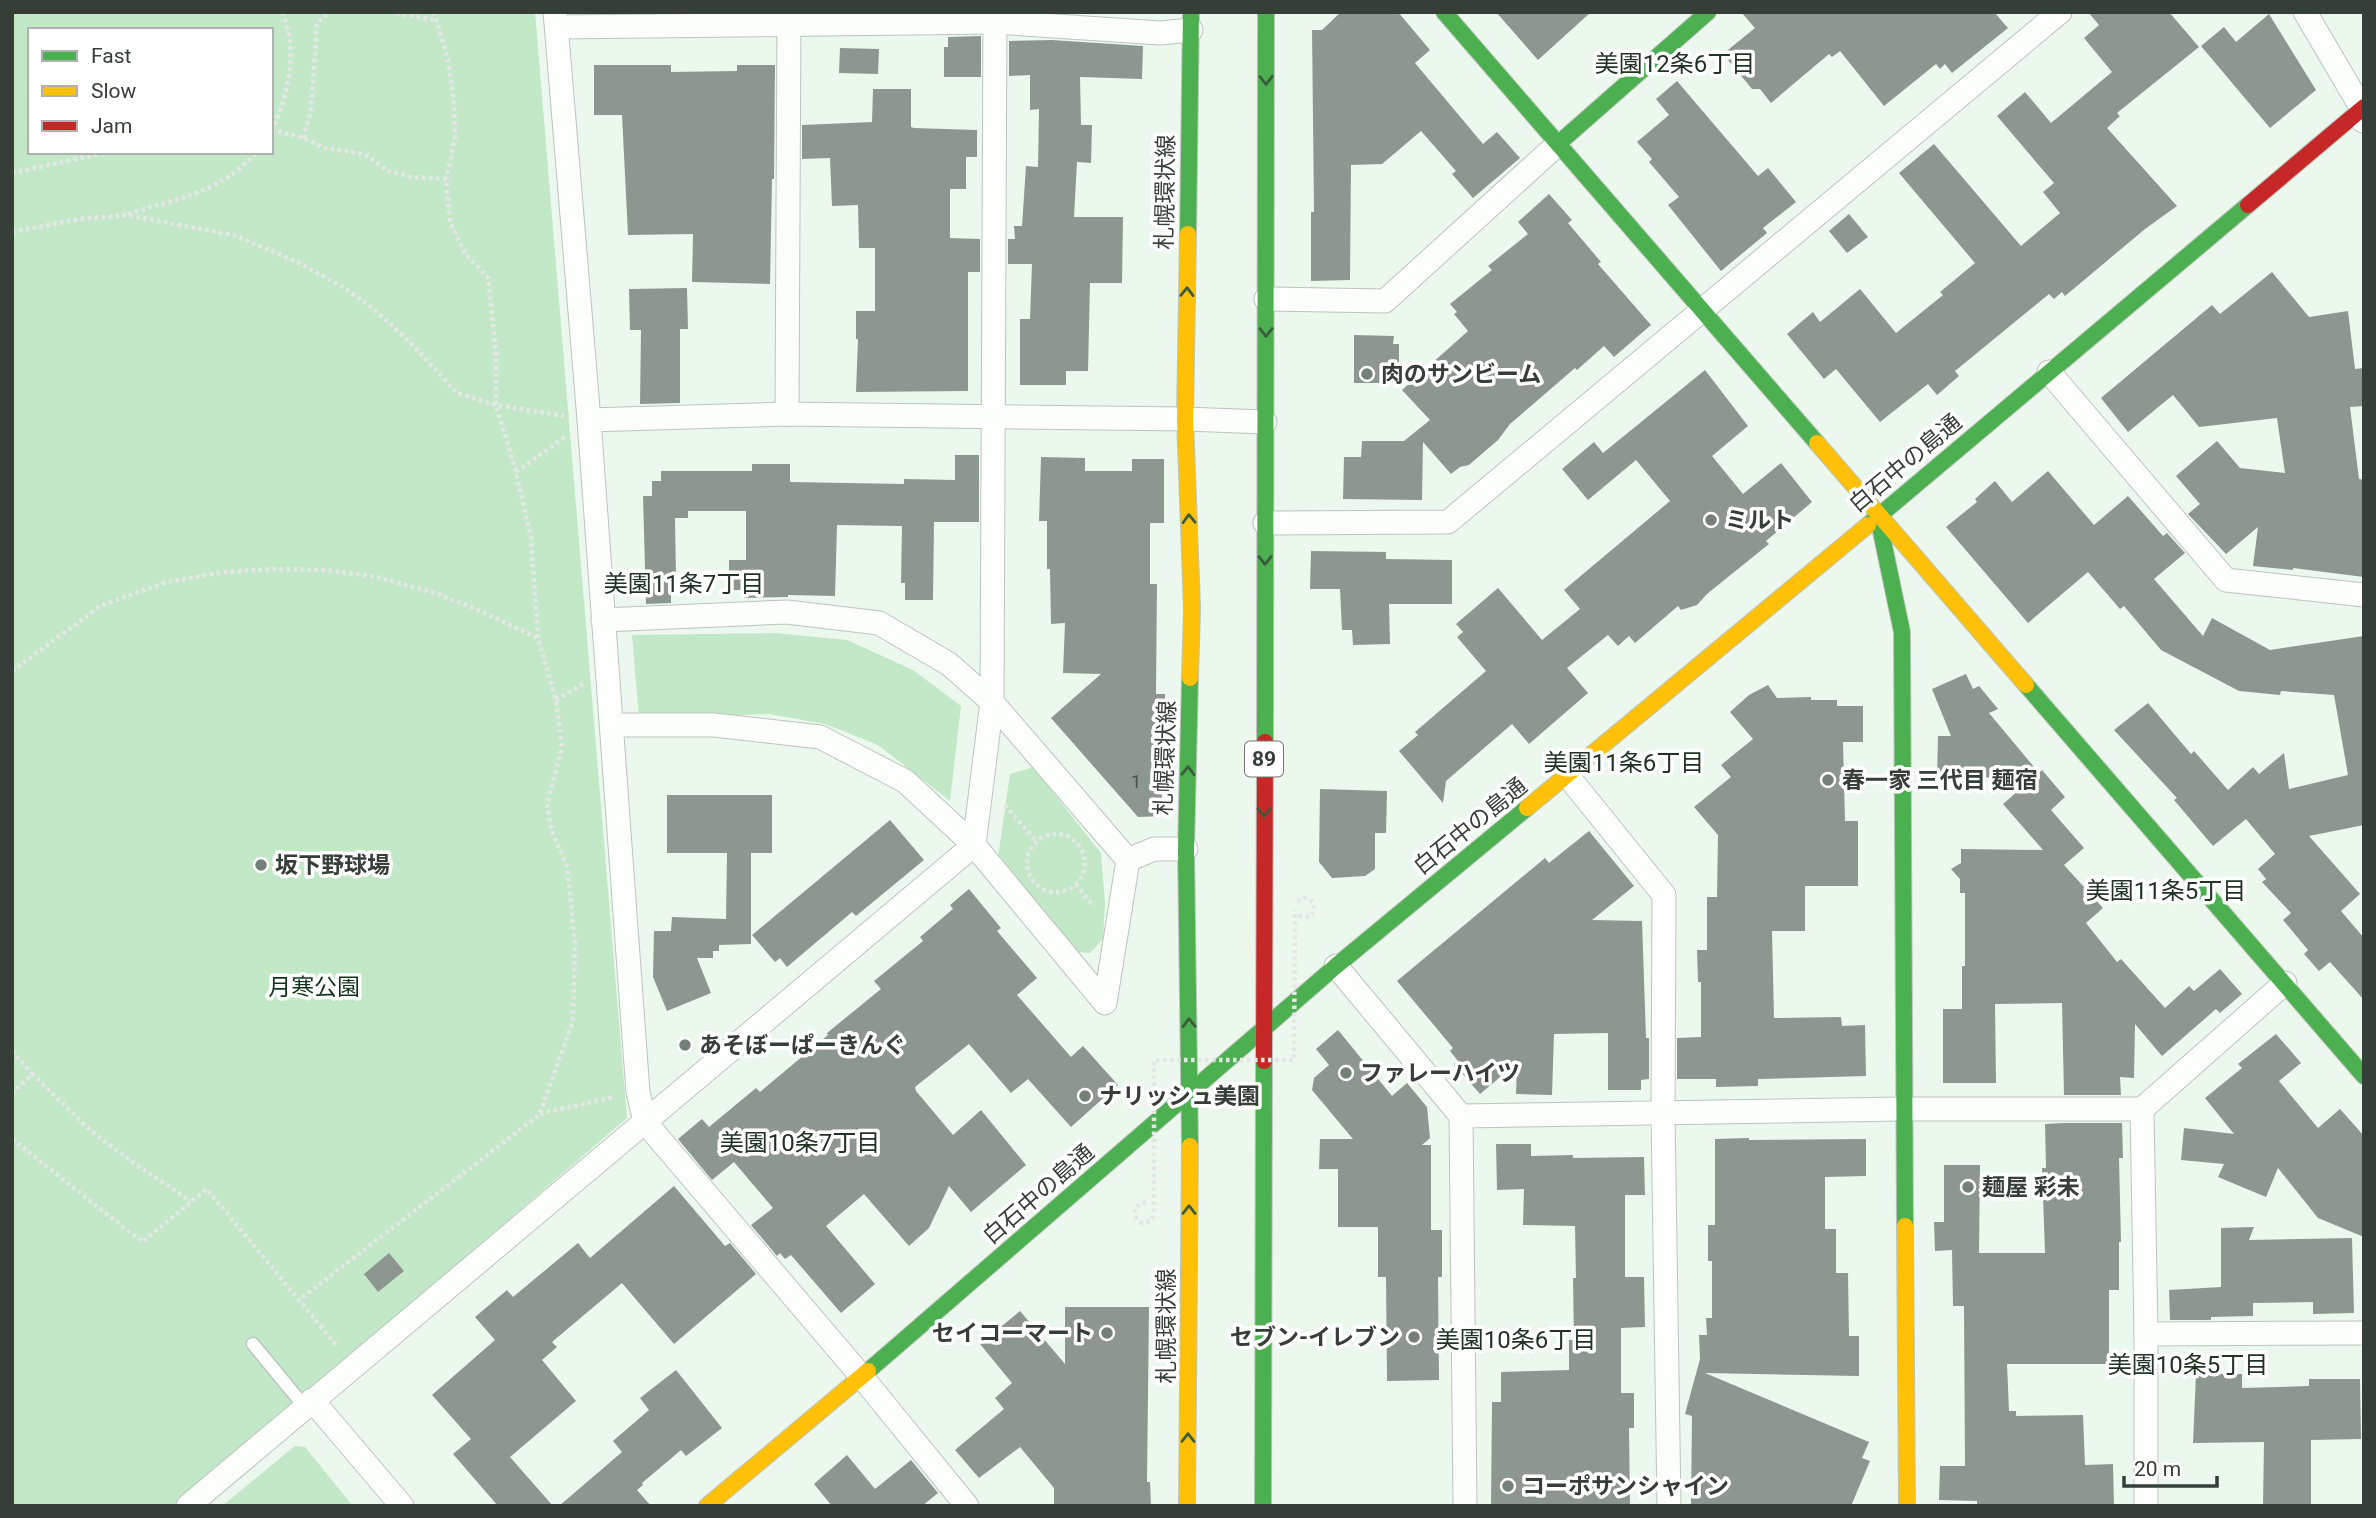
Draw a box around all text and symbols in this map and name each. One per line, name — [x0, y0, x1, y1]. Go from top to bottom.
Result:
legend — [28, 28, 273, 154]
text: Fast — [91, 44, 132, 68]
district label: 美園12条6丁目 — [1595, 50, 1755, 78]
one-way arrow — [1258, 76, 1274, 86]
text: Slow — [91, 79, 137, 103]
text: Jam — [91, 114, 132, 138]
street label: 札幌環状線 — [1151, 134, 1180, 250]
one-way arrow — [1179, 286, 1194, 297]
one-way arrow — [1258, 328, 1274, 338]
place label: 肉のサンビーム — [1381, 361, 1541, 388]
marker: 肉のサンビーム — [1359, 366, 1375, 382]
street label: 白石中の島通 — [1844, 409, 1967, 518]
place label: ミルト — [1725, 507, 1794, 534]
marker: ミルト — [1703, 512, 1719, 528]
one-way arrow — [1181, 514, 1196, 525]
one-way arrow — [1257, 555, 1273, 566]
district label: 美園11条7丁目 — [604, 570, 764, 598]
street label: 札幌環状線 — [1150, 700, 1181, 816]
road number: 89 — [1245, 742, 1283, 776]
district label: 美園11条6丁目 — [1544, 749, 1704, 777]
one-way arrow — [1180, 765, 1195, 776]
place label: 春一家 三代目 麺宿 — [1842, 767, 2037, 794]
house number: 1 — [1131, 770, 1141, 793]
street label: 白石中の島通 — [1408, 772, 1532, 880]
marker: 春一家 三代目 麺宿 — [1820, 772, 1836, 788]
one-way arrow — [1256, 807, 1272, 818]
place label: 坂下野球場 — [275, 852, 390, 879]
marker: 坂下野球場 — [253, 857, 269, 873]
district label: 美園11条5丁目 — [2086, 877, 2246, 905]
park label: 月寒公園 — [268, 974, 360, 1001]
one-way arrow — [1181, 1017, 1197, 1028]
place label: あそぼーぱーきんぐ — [699, 1032, 906, 1059]
marker: あそぼーぱーきんぐ — [677, 1037, 693, 1053]
place label: ファレーハイツ — [1360, 1060, 1520, 1087]
marker: ファレーハイツ — [1338, 1065, 1354, 1081]
place label: ナリッシュ美園 — [1099, 1083, 1260, 1110]
marker: ナリッシュ美園 — [1077, 1088, 1093, 1104]
district label: 美園10条7丁目 — [720, 1129, 880, 1157]
street label: 白石中の島通 — [977, 1139, 1099, 1250]
place label: 麺屋 彩未 — [1982, 1174, 2080, 1201]
marker: 麺屋 彩未 — [1960, 1179, 1976, 1195]
one-way arrow — [1181, 1204, 1197, 1215]
street label: 札幌環状線 — [1153, 1269, 1180, 1384]
place label: セイコーマート — [932, 1320, 1093, 1347]
place label: セブン-イレブン — [1230, 1324, 1400, 1351]
marker: セイコーマート — [1099, 1325, 1115, 1341]
district label: 美園10条6丁目 — [1436, 1326, 1596, 1354]
marker: セブン-イレブン — [1406, 1329, 1422, 1345]
district label: 美園10条5丁目 — [2108, 1351, 2268, 1379]
one-way arrow — [1180, 1432, 1196, 1442]
scale bar — [2124, 1444, 2217, 1488]
text: 20 m — [2134, 1457, 2181, 1481]
place label: コーポサンシャイン — [1522, 1473, 1729, 1500]
marker: コーポサンシャイン — [1500, 1478, 1516, 1494]

